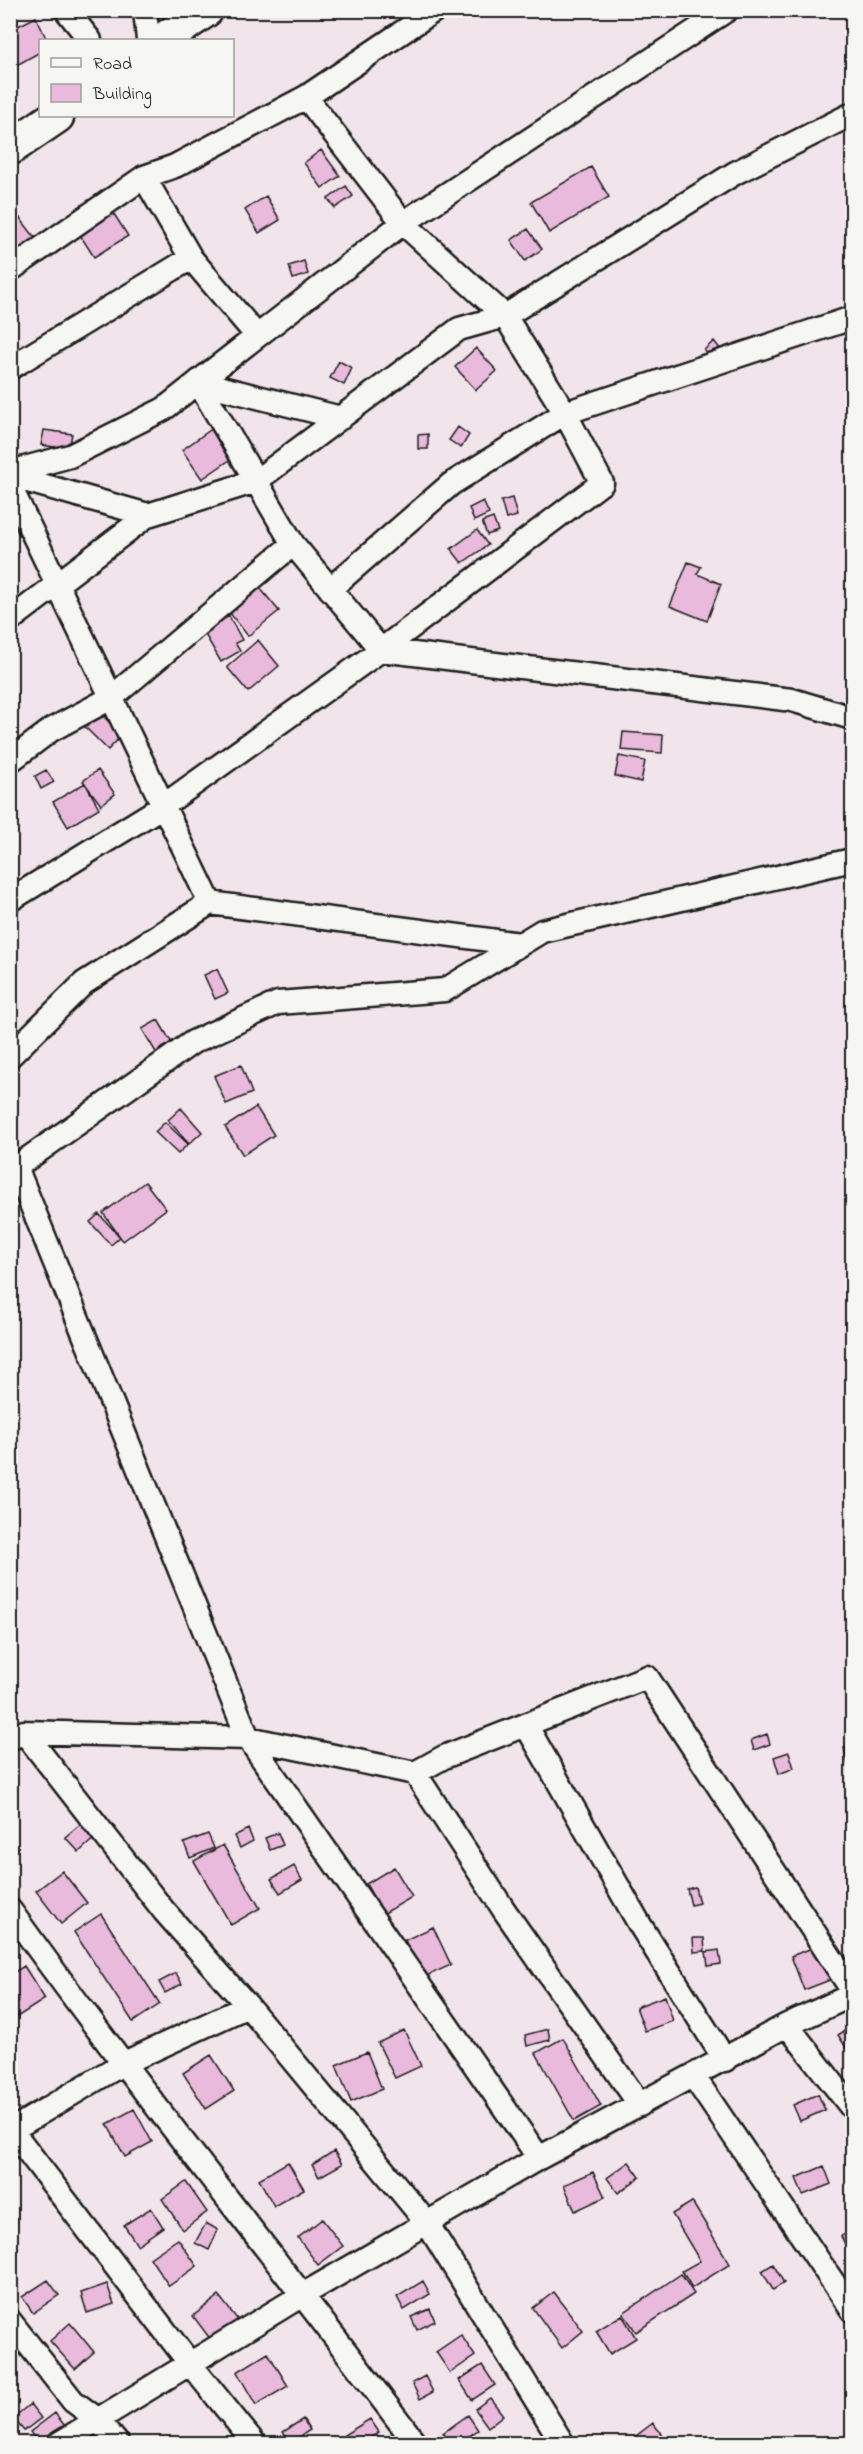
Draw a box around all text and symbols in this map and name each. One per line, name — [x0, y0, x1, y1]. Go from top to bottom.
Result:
legend — [39, 39, 234, 117]
text: Road — [93, 52, 132, 78]
text: Building — [92, 82, 152, 109]

